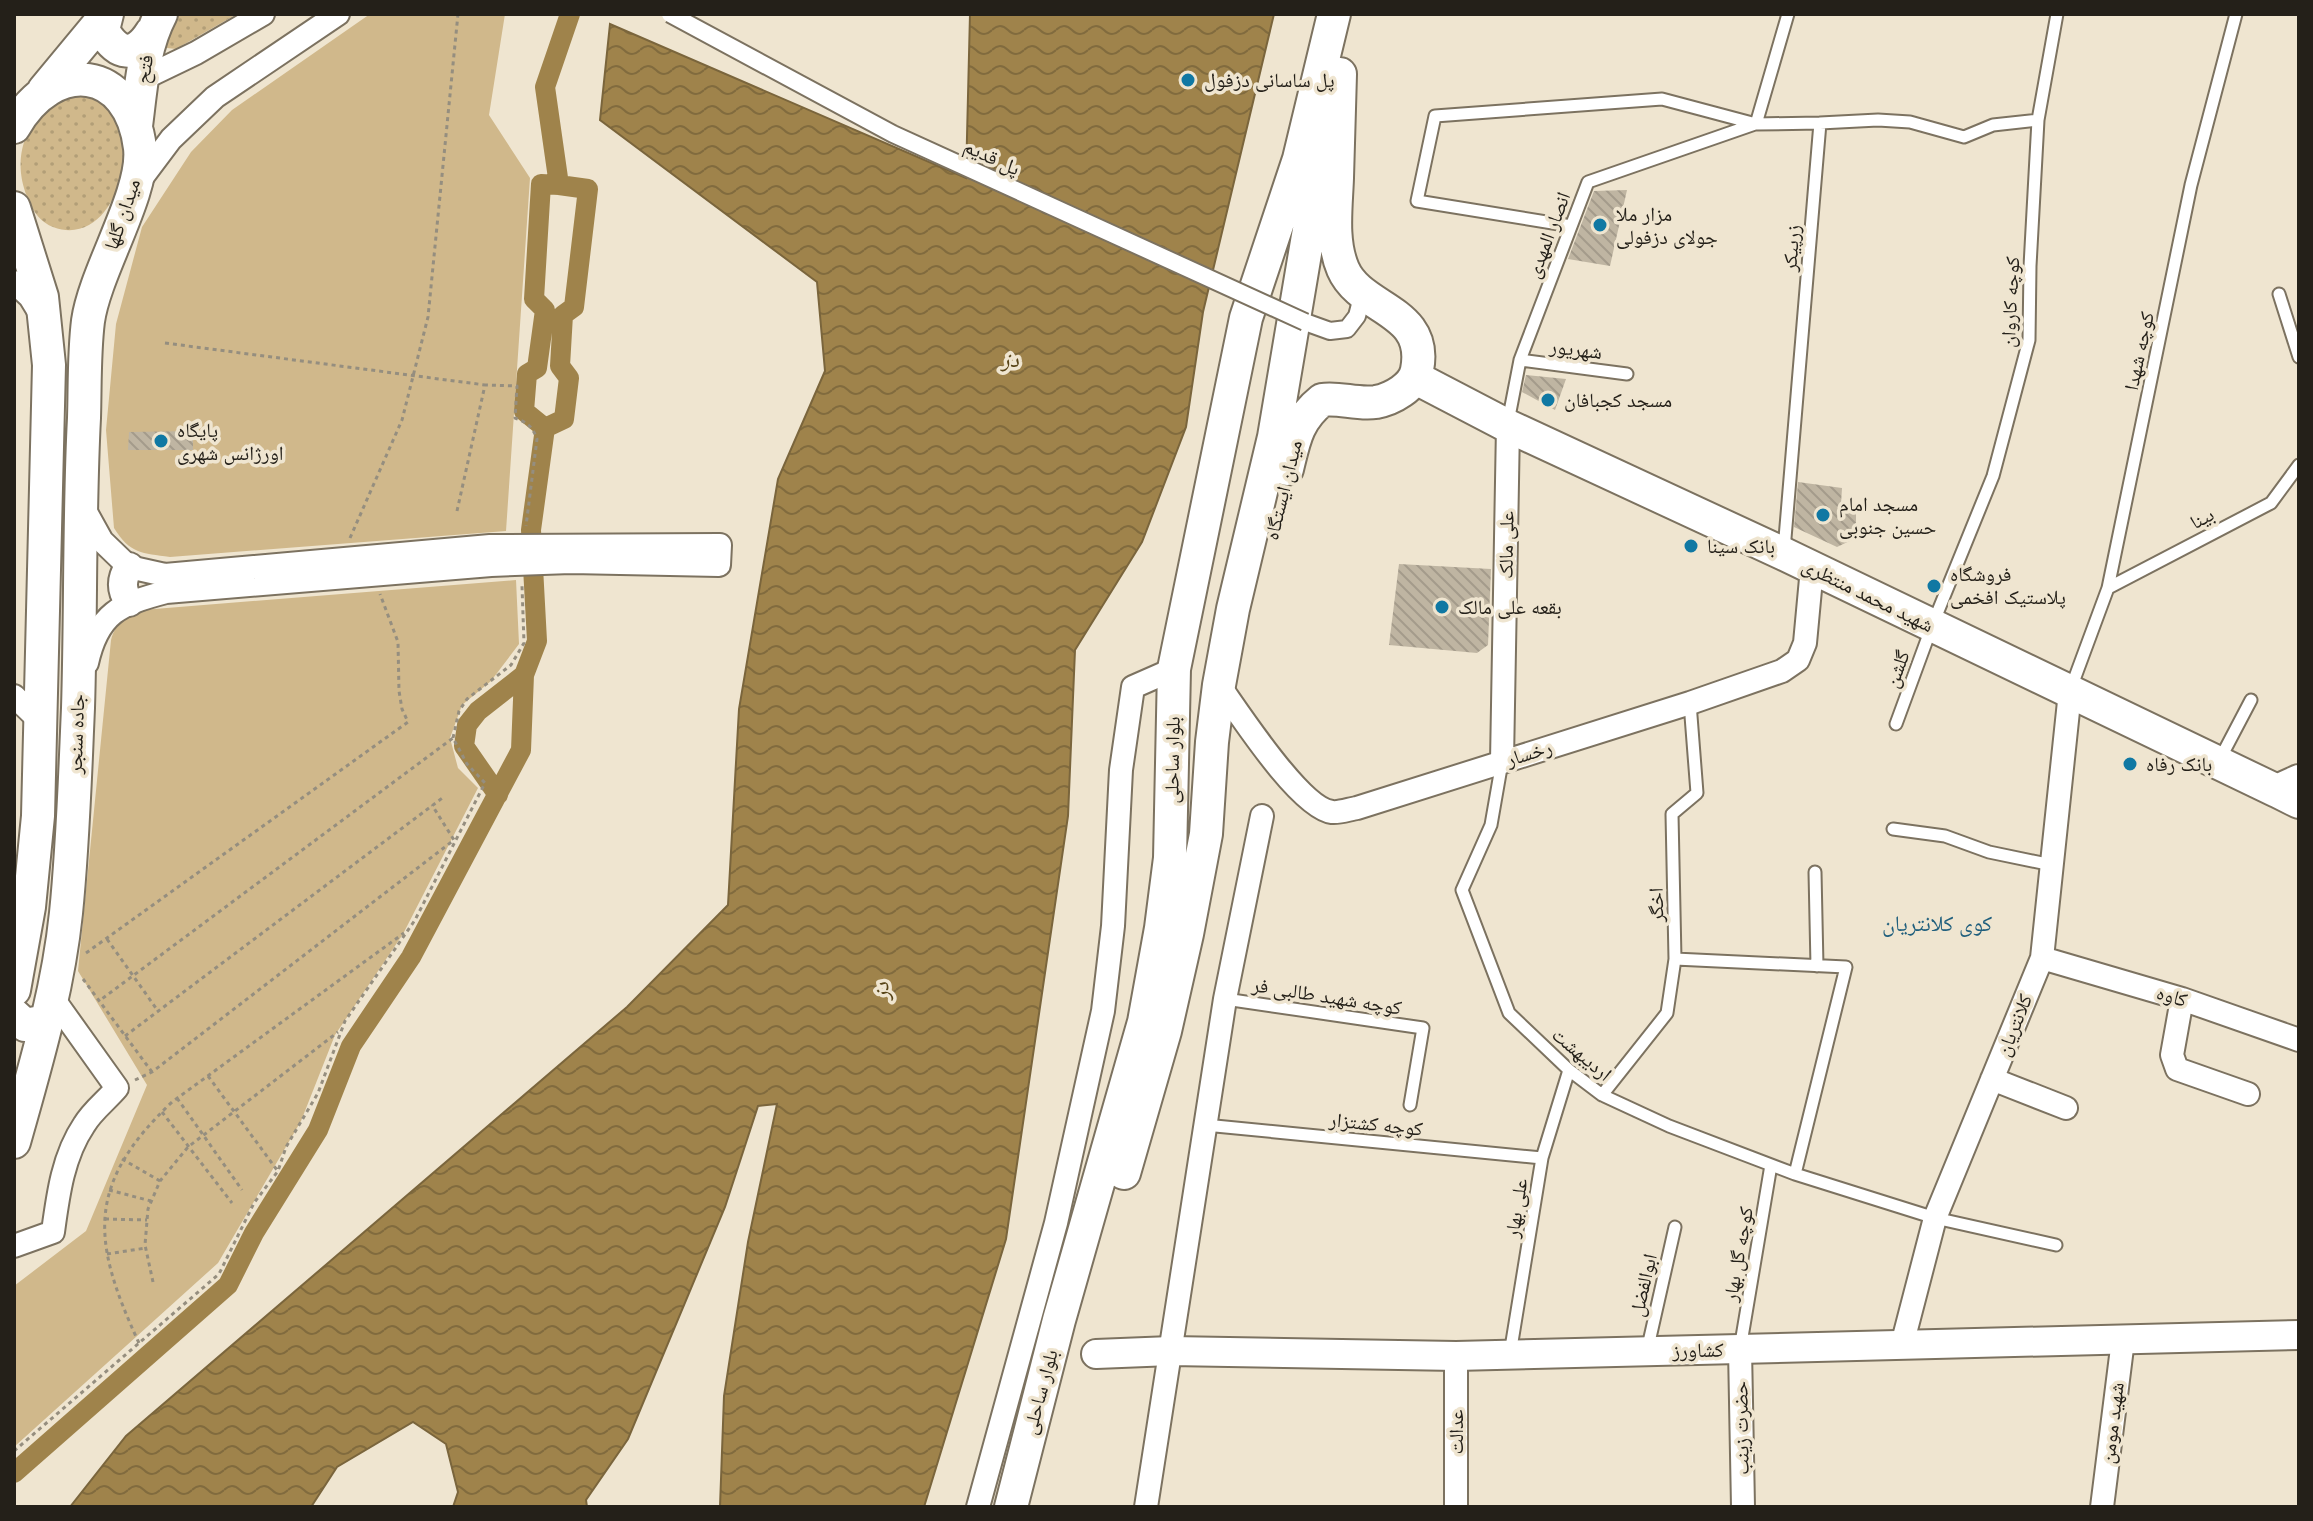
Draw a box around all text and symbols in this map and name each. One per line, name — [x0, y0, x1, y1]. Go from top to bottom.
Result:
street label: فتح — [130, 53, 159, 85]
place label: پل ساسانی دزفول — [1204, 68, 1335, 92]
marker: پل ساسانی دزفول — [1179, 71, 1197, 89]
street label: پل قدیم — [959, 134, 1024, 182]
street label: میدان گلها — [99, 175, 145, 253]
street label: انصار المهدی — [1521, 188, 1575, 282]
place label: مزار ملا جولای دزفولی — [1616, 202, 1718, 249]
marker: مزار ملا جولای دزفولی — [1591, 216, 1609, 234]
street label: زرپیکر — [1777, 224, 1805, 273]
street label: کوچه کاروان — [1996, 256, 2024, 348]
street label: کوچه شهدا — [2119, 310, 2159, 392]
street label: شهریور — [1547, 334, 1604, 364]
water label: دز — [999, 346, 1020, 373]
place label: مسجد کجبافان — [1564, 388, 1672, 412]
marker: مسجد کجبافان — [1539, 391, 1557, 409]
place label: پایگاه اورژانس شهری — [177, 418, 284, 465]
marker: پایگاه اورژانس شهری — [152, 432, 170, 450]
street label: میدان ایستگاه — [1259, 438, 1307, 542]
place label: مسجد امام حسین جنوبی — [1839, 492, 1937, 539]
street label: بینا — [2186, 502, 2218, 534]
marker: مسجد امام حسین جنوبی — [1814, 506, 1832, 524]
street label: علی مالک — [1493, 511, 1519, 579]
place label: بانک سینا — [1707, 534, 1775, 558]
marker: بانک سینا — [1682, 537, 1700, 555]
street label: شهید محمد منتظری — [1798, 553, 1938, 637]
place label: فروشگاه پلاستیک افخمی — [1950, 562, 2066, 609]
marker: فروشگاه پلاستیک افخمی — [1925, 577, 1943, 595]
place label: بقعه علی مالک — [1458, 595, 1562, 619]
marker: بقعه علی مالک — [1433, 598, 1451, 616]
street label: گلشن — [1879, 647, 1915, 691]
street label: جاده سنجر — [63, 693, 89, 775]
street label: بلوار ساحلی — [1159, 716, 1185, 804]
street label: رخسار — [1502, 735, 1555, 772]
place label: بانک رفاه — [2146, 752, 2212, 776]
marker: بانک رفاه — [2121, 755, 2139, 773]
street label: اخگر — [1644, 887, 1668, 924]
district label: کوی کلانتریان — [1882, 910, 1992, 937]
street label: کوچه شهید طالبی فر — [1249, 972, 1404, 1020]
street label: کاوه — [2154, 980, 2190, 1012]
water label: دز — [867, 981, 895, 1002]
street label: کلانتریان — [1991, 990, 2037, 1060]
street label: اردیبهشت — [1547, 1022, 1617, 1086]
street label: کوچه کشتزار — [1327, 1107, 1424, 1141]
street label: علی بهار — [1499, 1177, 1533, 1240]
street label: کوچه گل بهار — [1718, 1205, 1758, 1304]
street label: ابوالفضل — [1624, 1251, 1662, 1319]
street label: کشاورز — [1671, 1338, 1724, 1362]
street label: بلوار ساحلی — [1017, 1347, 1063, 1437]
street label: حضرت زینب — [1728, 1381, 1754, 1475]
street label: شهید مومن — [2095, 1381, 2129, 1465]
street label: عدالت — [1444, 1410, 1468, 1454]

